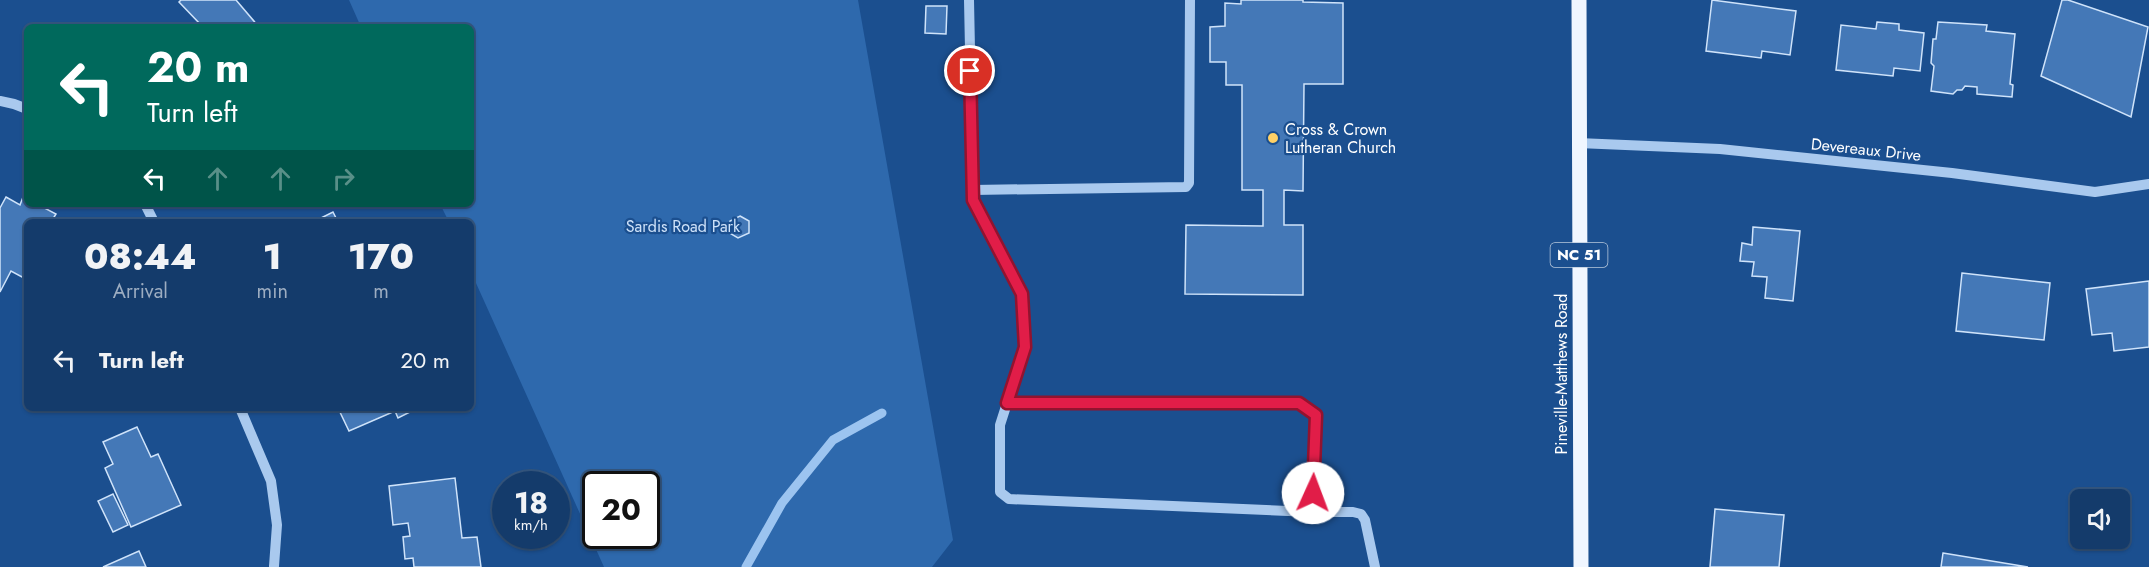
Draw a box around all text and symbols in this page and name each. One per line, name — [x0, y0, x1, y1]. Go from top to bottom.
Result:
text: 20 m — [147, 37, 249, 98]
pin — [944, 45, 995, 96]
icon: left — [48, 48, 126, 126]
icon: arrive — [953, 54, 986, 87]
text: Turn left — [147, 93, 237, 132]
place label: Cross & Crown Lutheran Church — [1285, 118, 1396, 159]
marker: Cross & Crown Lutheran Church — [1266, 131, 1280, 145]
street label: Devereaux Drive — [1810, 132, 1922, 167]
icon: left — [138, 162, 171, 195]
icon: ahead — [201, 162, 234, 195]
icon: ahead — [264, 162, 297, 195]
icon: right — [327, 162, 360, 195]
park label: Sardis Road Park — [626, 215, 741, 238]
text: 08:44 — [84, 230, 197, 282]
text: 1 — [263, 230, 282, 282]
text: 170 — [348, 230, 414, 282]
road number: NC 51 — [1550, 243, 1608, 267]
text: Arrival — [113, 277, 168, 306]
text: min — [257, 277, 288, 306]
text: m — [373, 277, 389, 306]
street label: Pineville-Matthews Road — [1550, 294, 1573, 454]
icon: left — [48, 344, 81, 377]
text: Turn left — [99, 344, 184, 376]
text: 20 m — [401, 344, 450, 376]
position arrow — [1281, 461, 1345, 525]
speed limit sign: 20 — [582, 471, 660, 549]
text: 18 — [514, 481, 548, 524]
map controls — [2070, 489, 2130, 549]
button: sound — [2070, 489, 2130, 549]
text: km/h — [514, 514, 548, 536]

